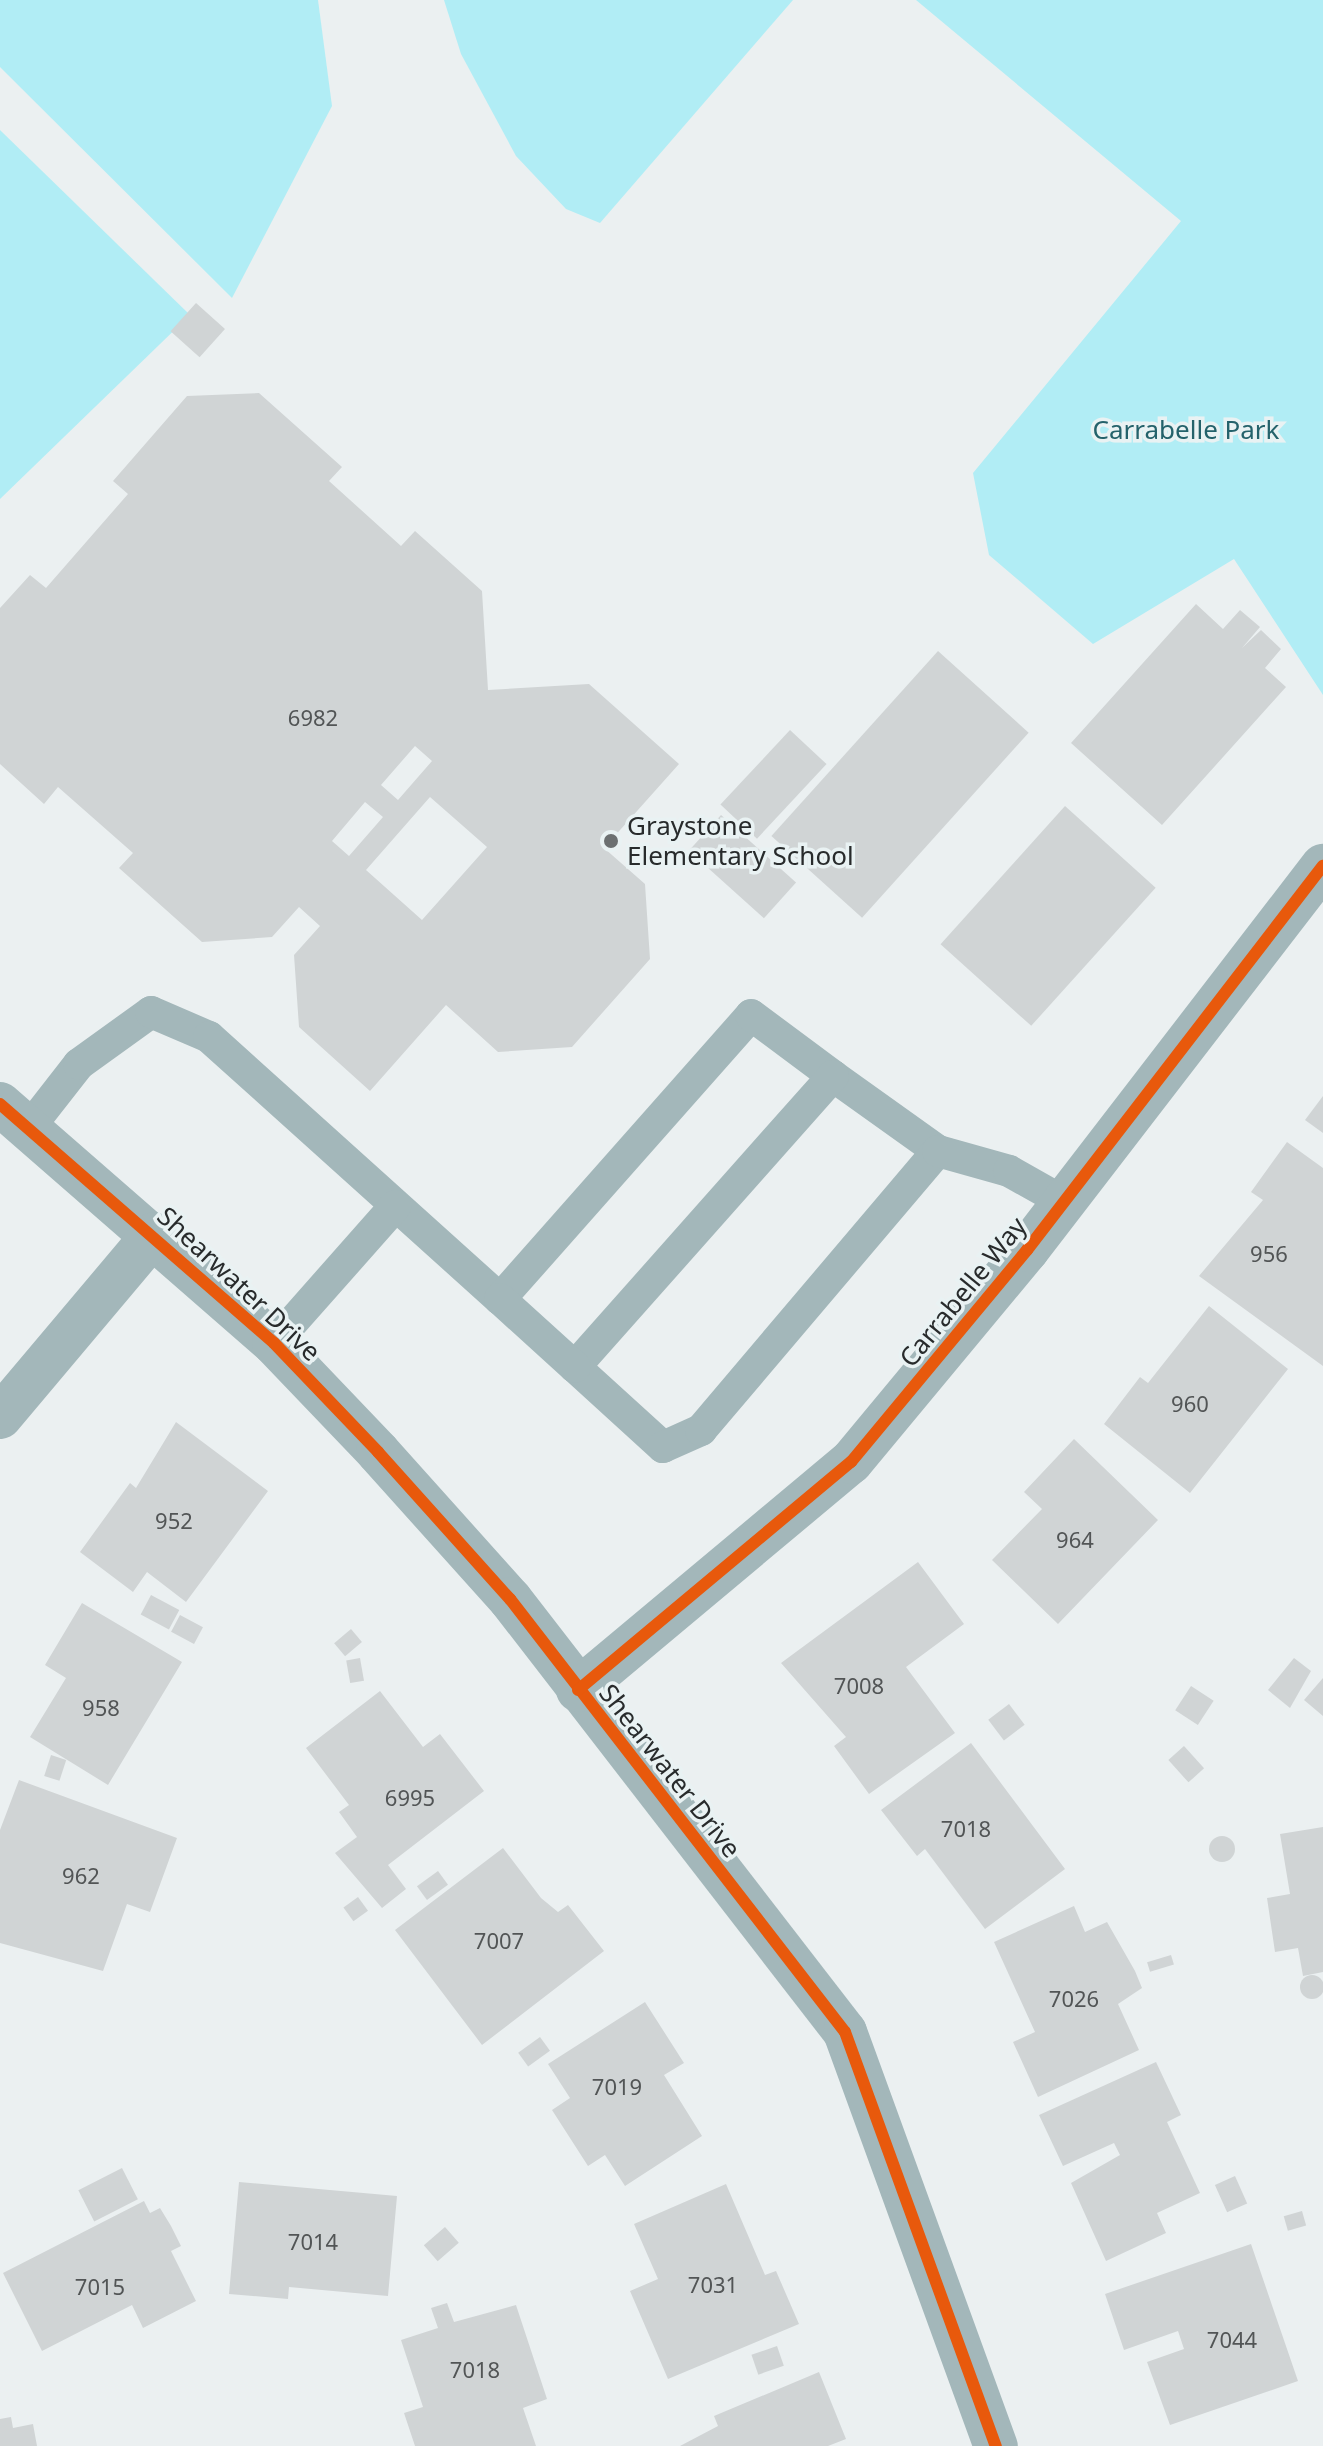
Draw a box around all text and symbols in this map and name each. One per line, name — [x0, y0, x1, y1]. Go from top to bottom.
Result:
park label: Carrabelle Park — [1093, 414, 1279, 446]
house number: 6982 — [288, 705, 338, 731]
place label: Graystone Elementary School — [627, 810, 854, 872]
marker: Graystone Elementary School — [602, 832, 620, 850]
street label: Shearwater Drive — [151, 1201, 327, 1367]
street label: Carrabelle Way — [893, 1211, 1033, 1373]
house number: 956 — [1250, 1241, 1288, 1267]
house number: 960 — [1171, 1391, 1209, 1417]
house number: 952 — [155, 1508, 193, 1534]
house number: 964 — [1056, 1527, 1094, 1553]
house number: 7008 — [834, 1673, 884, 1699]
street label: Shearwater Drive — [593, 1678, 747, 1864]
house number: 958 — [82, 1695, 120, 1721]
house number: 6995 — [385, 1785, 435, 1811]
house number: 7018 — [941, 1816, 991, 1842]
house number: 962 — [62, 1863, 100, 1889]
house number: 7007 — [474, 1928, 524, 1954]
house number: 7026 — [1049, 1986, 1099, 2012]
house number: 7019 — [592, 2074, 642, 2100]
house number: 7014 — [288, 2229, 338, 2255]
house number: 7031 — [688, 2272, 738, 2298]
house number: 7015 — [75, 2274, 125, 2300]
house number: 7044 — [1207, 2327, 1257, 2353]
house number: 7018 — [450, 2357, 500, 2383]

